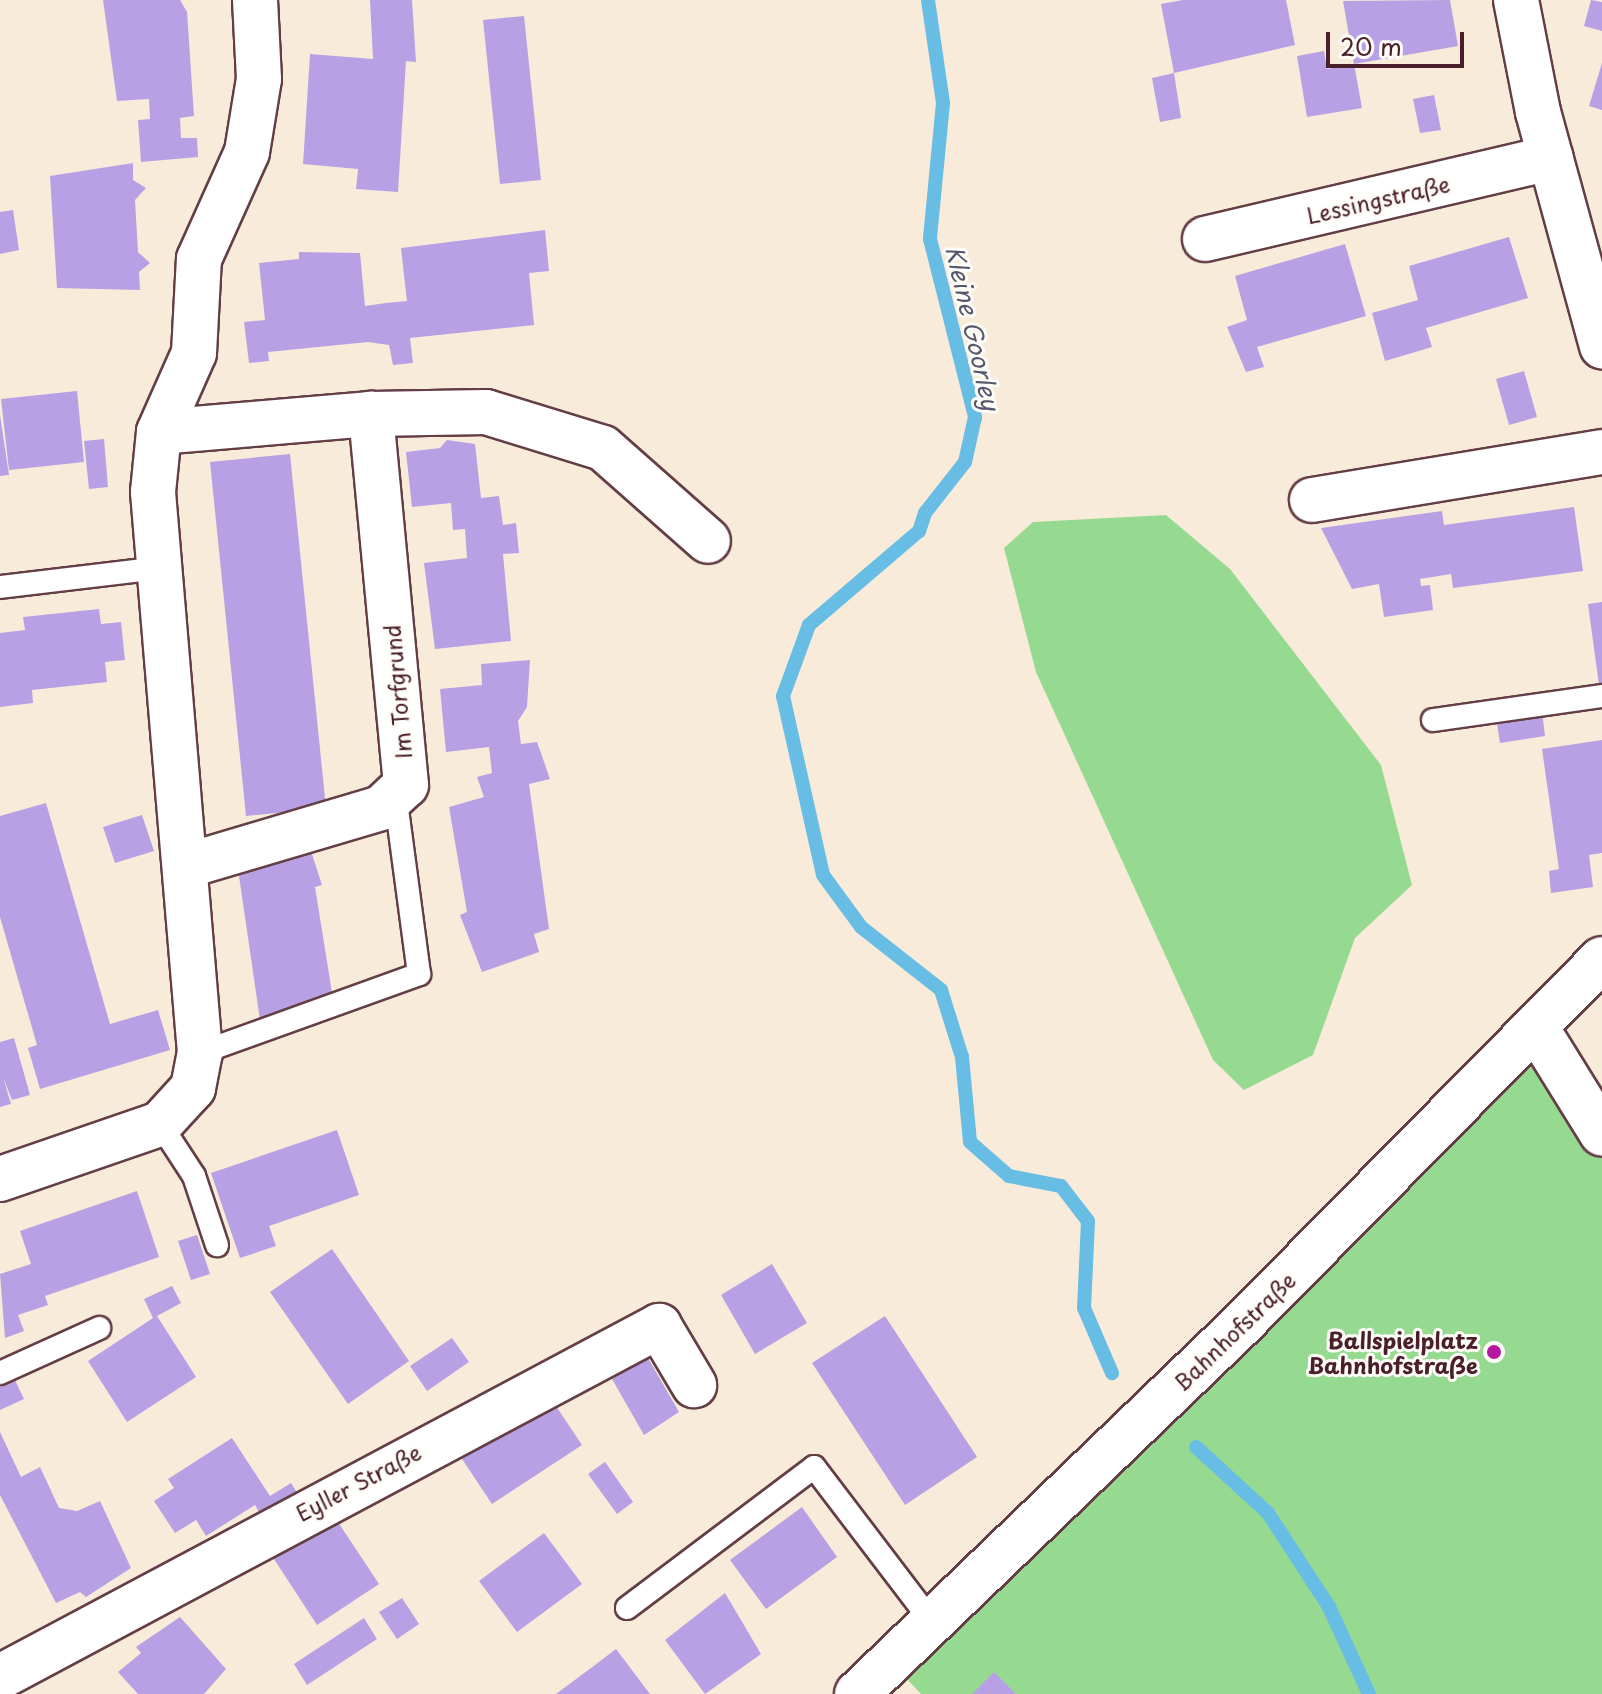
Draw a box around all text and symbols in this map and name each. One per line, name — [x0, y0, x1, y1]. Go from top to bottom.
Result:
scale bar — [1330, 16, 1468, 66]
text: 20 m — [1340, 28, 1402, 64]
street label: Lessingstraße — [1304, 170, 1452, 228]
water label: Kleine Goorley — [940, 243, 1006, 413]
street label: Im Torfgrund — [378, 623, 416, 761]
street label: Bahnhofstraße — [1168, 1266, 1300, 1396]
place label: Ballspielplatz Bahnhofstraße — [1308, 1326, 1478, 1378]
marker: Ballspielplatz Bahnhofstraße — [1485, 1343, 1503, 1361]
street label: Eyller Straße — [290, 1437, 426, 1527]

